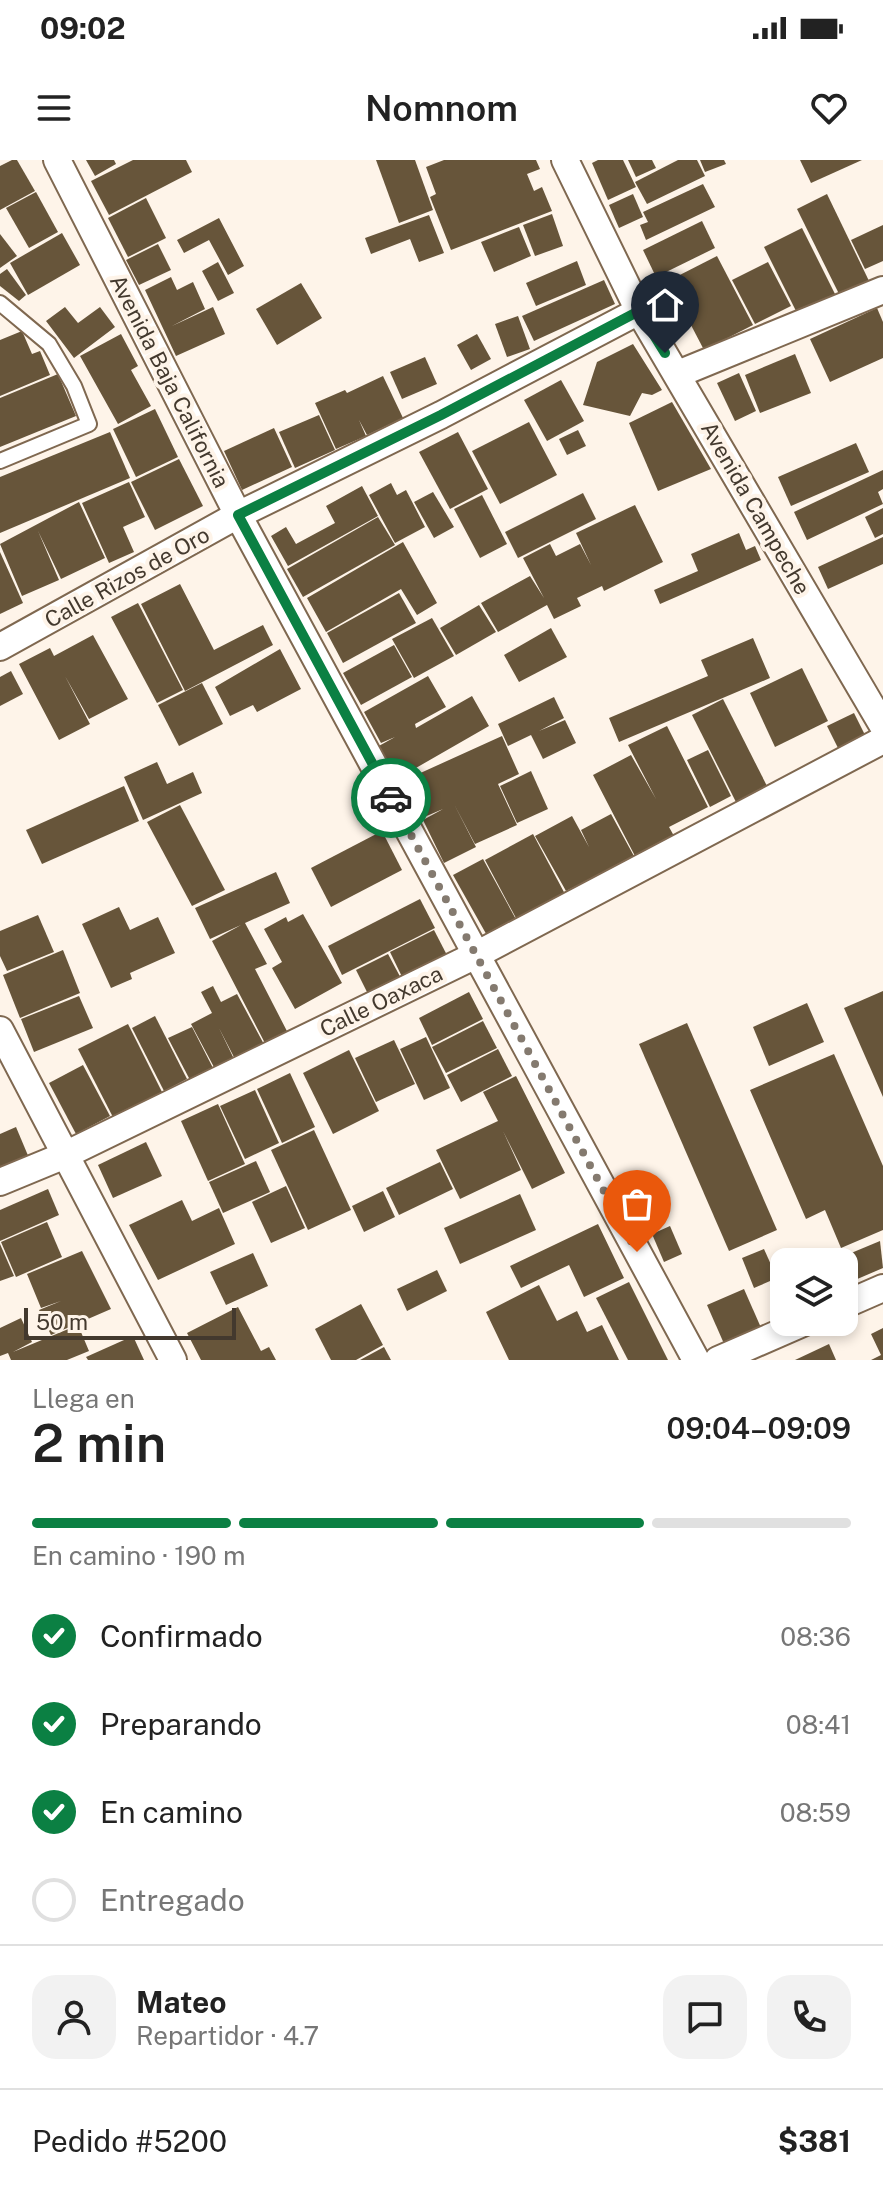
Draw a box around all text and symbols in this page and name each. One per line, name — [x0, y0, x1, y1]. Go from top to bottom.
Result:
text: 09:02 — [40, 10, 125, 46]
icon: menu — [32, 86, 76, 130]
icon: heart — [807, 86, 851, 130]
text: Nomnom — [365, 87, 518, 129]
street label: Avenida Baja California — [105, 270, 235, 492]
pin — [631, 271, 699, 353]
icon: home — [643, 283, 687, 327]
street label: Avenida Campeche — [696, 417, 816, 599]
street label: Calle Rizos de Oro — [40, 521, 214, 633]
courier — [351, 758, 431, 838]
icon: car — [369, 776, 413, 820]
street label: Calle Oaxaca — [315, 960, 447, 1042]
pin — [603, 1170, 671, 1252]
icon: bag — [615, 1182, 659, 1226]
map controls — [770, 1248, 858, 1336]
button: layers — [770, 1248, 858, 1336]
scale bar — [24, 1304, 236, 1340]
text: 50 m — [36, 1309, 88, 1335]
text: Llega en — [32, 1383, 135, 1414]
text: 09:04–09:09 — [667, 1410, 851, 1446]
text: 2 min — [32, 1413, 166, 1474]
text: En camino · 190 m — [32, 1540, 246, 1571]
icon: check — [32, 1614, 76, 1658]
text: Confirmado — [100, 1618, 263, 1654]
text: 08:36 — [780, 1621, 851, 1652]
icon: check — [32, 1702, 76, 1746]
text: Preparando — [100, 1706, 262, 1742]
text: 08:41 — [786, 1709, 851, 1740]
icon: check — [32, 1790, 76, 1834]
text: En camino — [100, 1794, 243, 1830]
text: 08:59 — [780, 1797, 851, 1828]
text: Entregado — [100, 1882, 245, 1918]
button: person — [32, 1975, 116, 2059]
button: chat — [663, 1975, 747, 2059]
button: phone — [767, 1975, 851, 2059]
text: Mateo — [136, 1984, 226, 2020]
text: Repartidor · 4.7 — [136, 2020, 319, 2051]
text: Pedido #5200 — [32, 2123, 227, 2159]
text: $381 — [778, 2123, 851, 2159]

